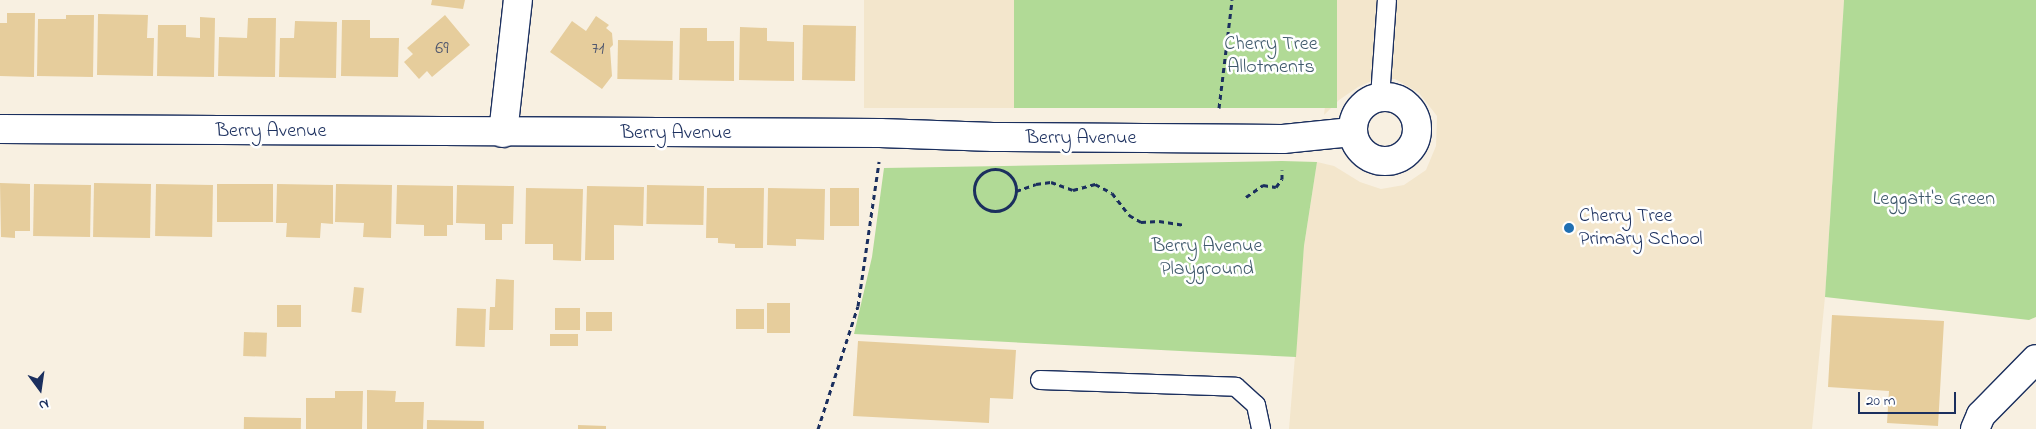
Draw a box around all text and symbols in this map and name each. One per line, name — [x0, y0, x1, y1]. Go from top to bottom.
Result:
park label: Cherry Tree Allotments — [1224, 33, 1318, 80]
house number: 69 — [435, 38, 449, 60]
house number: 71 — [591, 38, 605, 60]
street label: Berry Avenue — [216, 119, 326, 143]
street label: Berry Avenue — [621, 121, 731, 145]
street label: Berry Avenue — [1026, 126, 1136, 150]
park label: Leggatt's Green — [1873, 187, 1995, 211]
place label: Cherry Tree Primary School — [1579, 205, 1703, 252]
marker: Cherry Tree Primary School — [1563, 222, 1575, 234]
park label: Berry Avenue Playground — [1152, 234, 1262, 281]
north arrow — [15, 364, 65, 414]
scale bar — [1861, 382, 1958, 414]
text: 20 m — [1866, 390, 1895, 412]
text: N — [37, 393, 51, 415]

